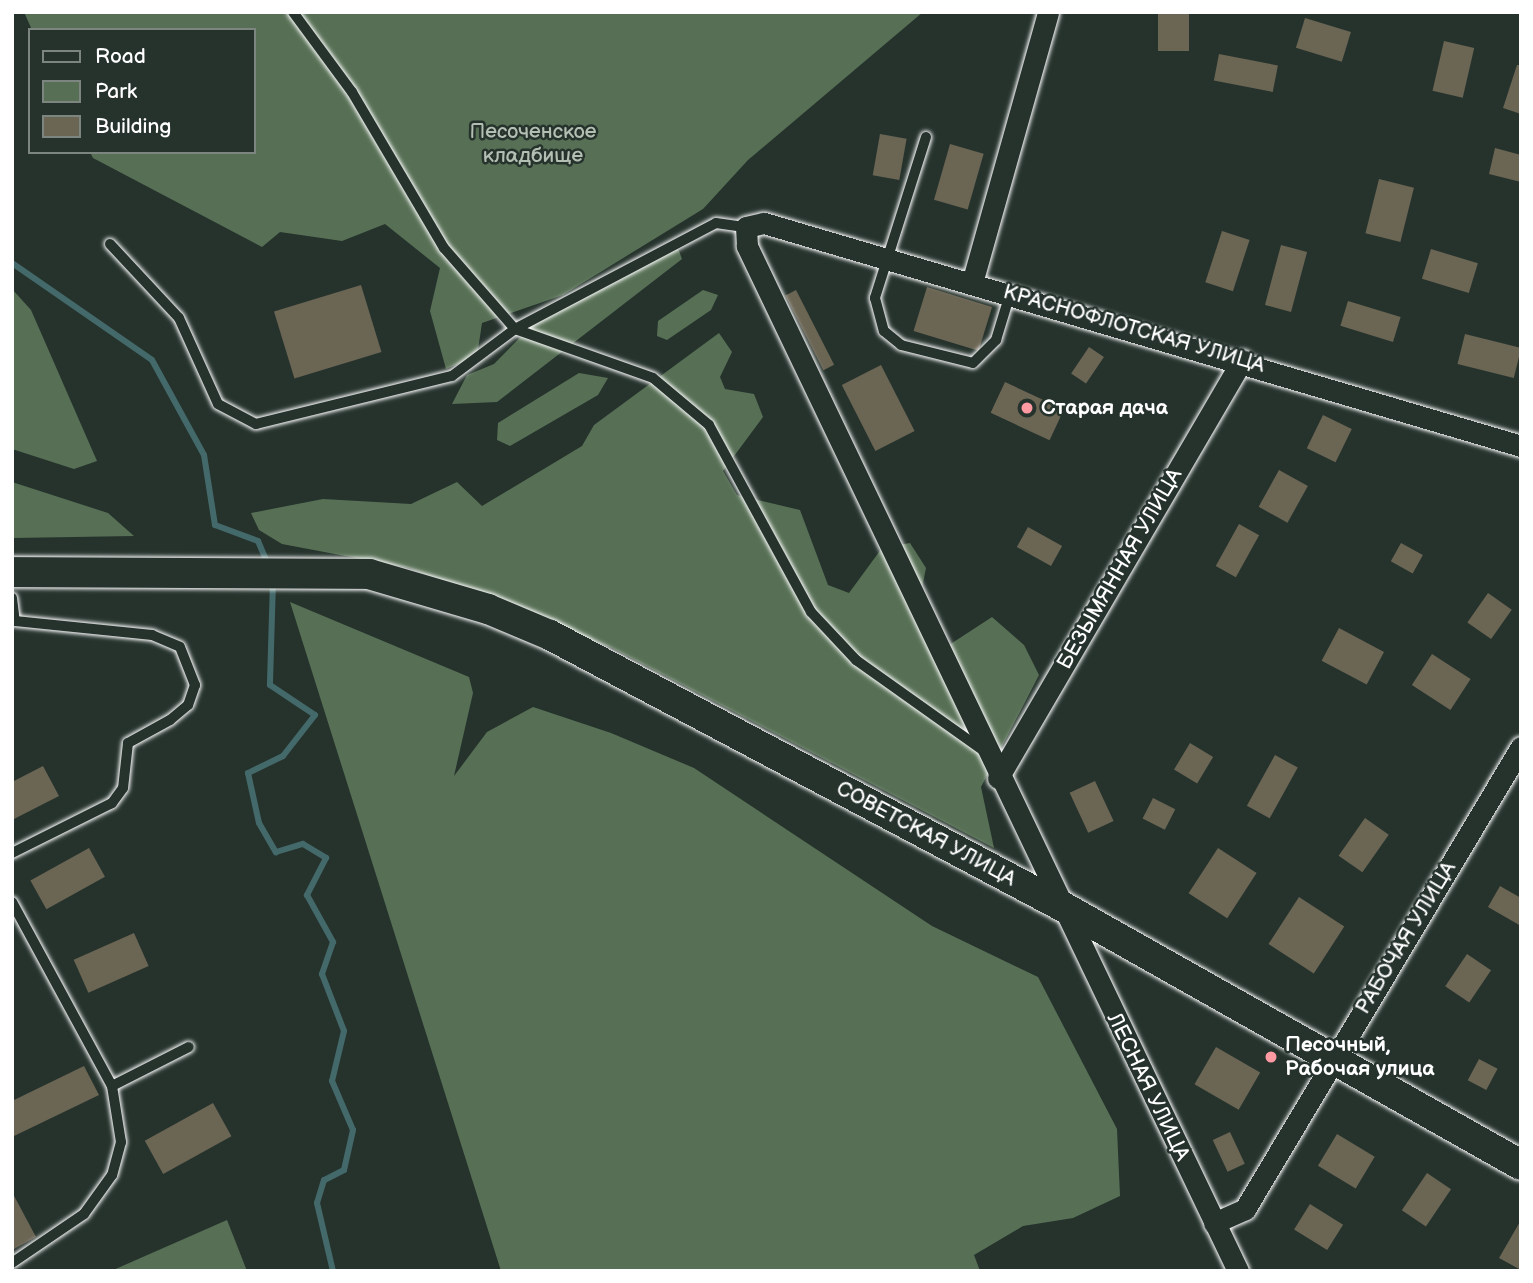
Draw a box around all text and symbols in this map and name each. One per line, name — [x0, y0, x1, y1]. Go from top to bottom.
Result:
legend — [28, 28, 256, 154]
text: Road — [95, 44, 146, 69]
text: Park — [95, 79, 137, 104]
text: Building — [95, 114, 171, 139]
park label: Песоченское кладбище — [470, 119, 596, 169]
street label: КРАСНОФЛОТСКАЯ УЛИЦА — [1000, 280, 1268, 378]
place label: Старая дача — [1041, 395, 1168, 421]
marker: Старая дача — [1019, 400, 1035, 416]
street label: БЕЗЫМЯННАЯ УЛИЦА — [1052, 464, 1188, 674]
street label: СОВЕТСКАЯ УЛИЦА — [832, 776, 1020, 892]
street label: РАБОЧАЯ УЛИЦА — [1350, 857, 1462, 1019]
street label: ЛЕСНАЯ УЛИЦА — [1101, 1009, 1195, 1165]
place label: Песочный, Рабочая улица — [1285, 1032, 1435, 1082]
marker: Песочный, Рабочая улица — [1263, 1049, 1279, 1065]

